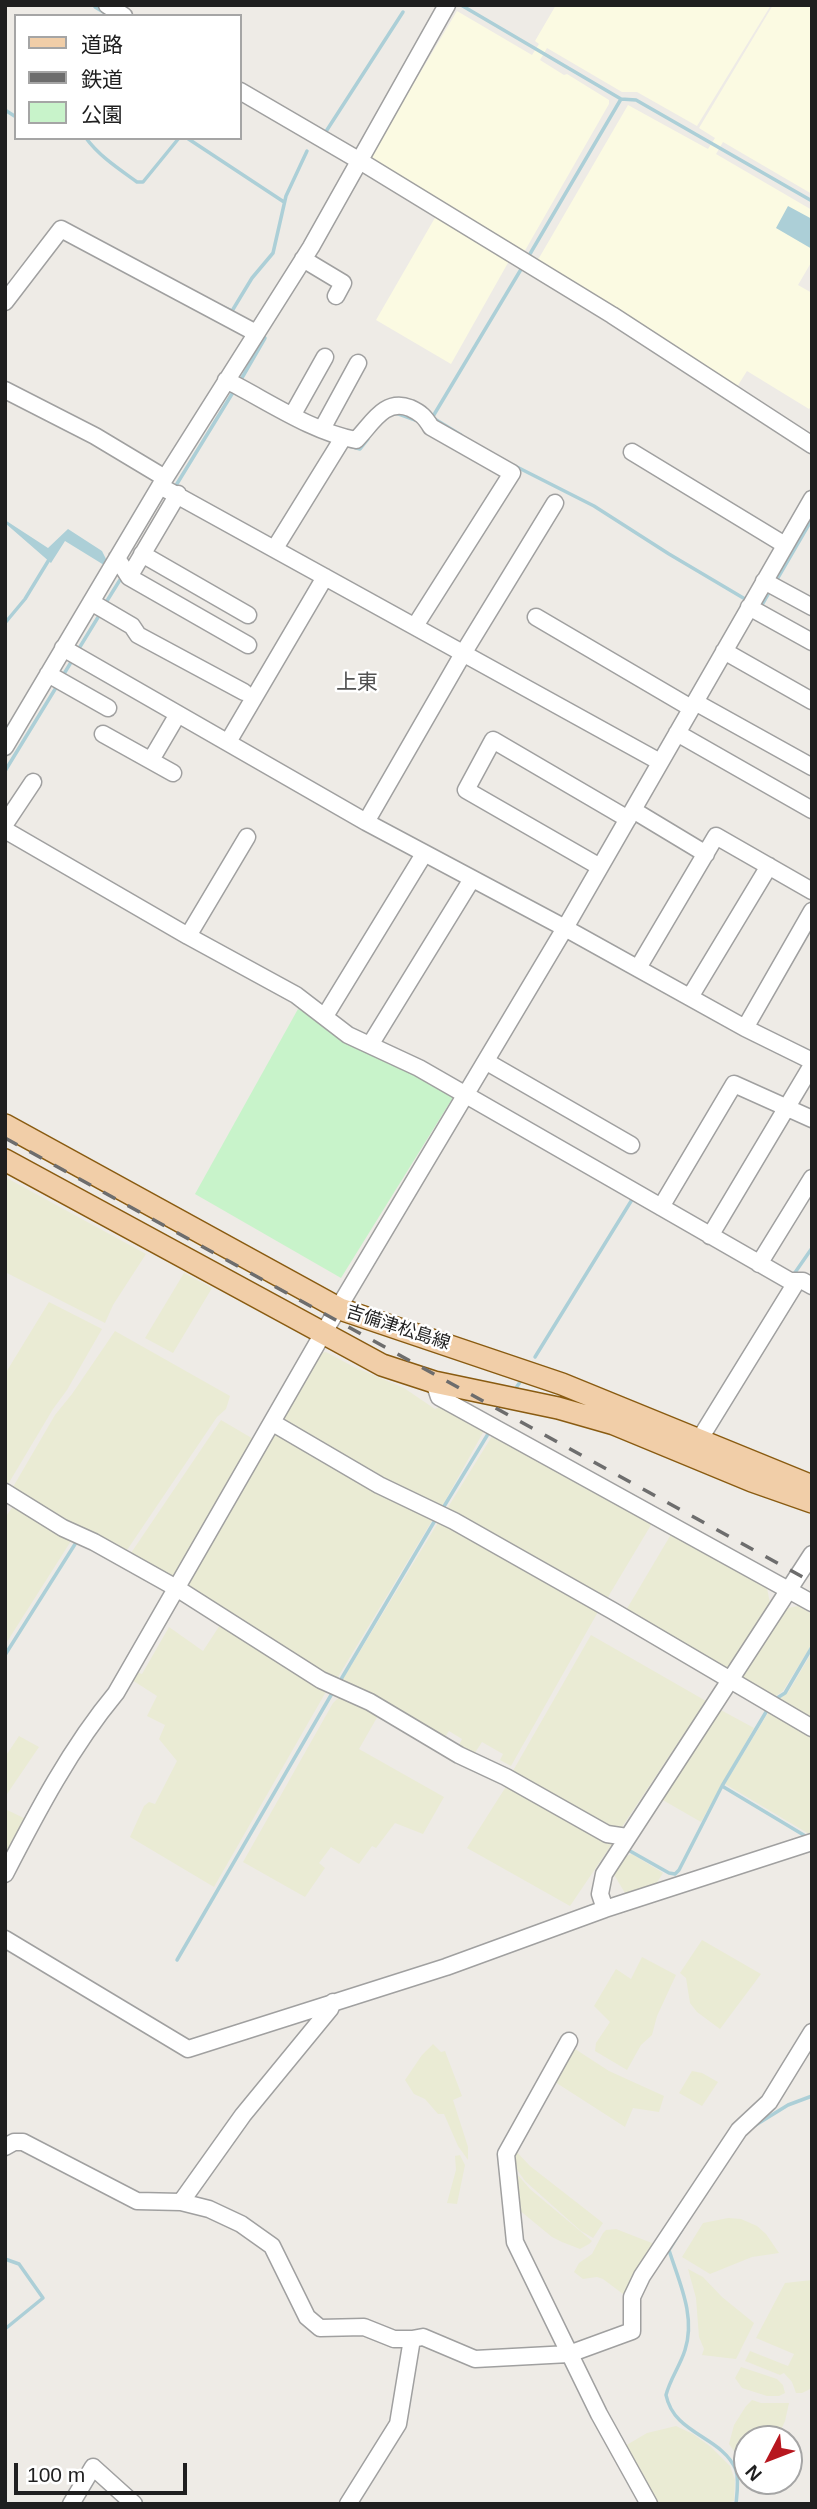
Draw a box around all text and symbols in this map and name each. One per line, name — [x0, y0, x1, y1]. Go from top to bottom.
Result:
legend — [14, 14, 242, 140]
text: 道路 — [81, 33, 123, 56]
text: 鉄道 — [81, 68, 123, 91]
text: 公園 — [81, 103, 123, 126]
district label: 上東 — [336, 670, 378, 696]
street label: 吉備津松島線 — [343, 1301, 453, 1355]
north arrow — [733, 2425, 803, 2495]
scale bar — [18, 2450, 191, 2494]
text: N — [741, 2461, 766, 2485]
text: 100 m — [27, 2463, 85, 2486]

